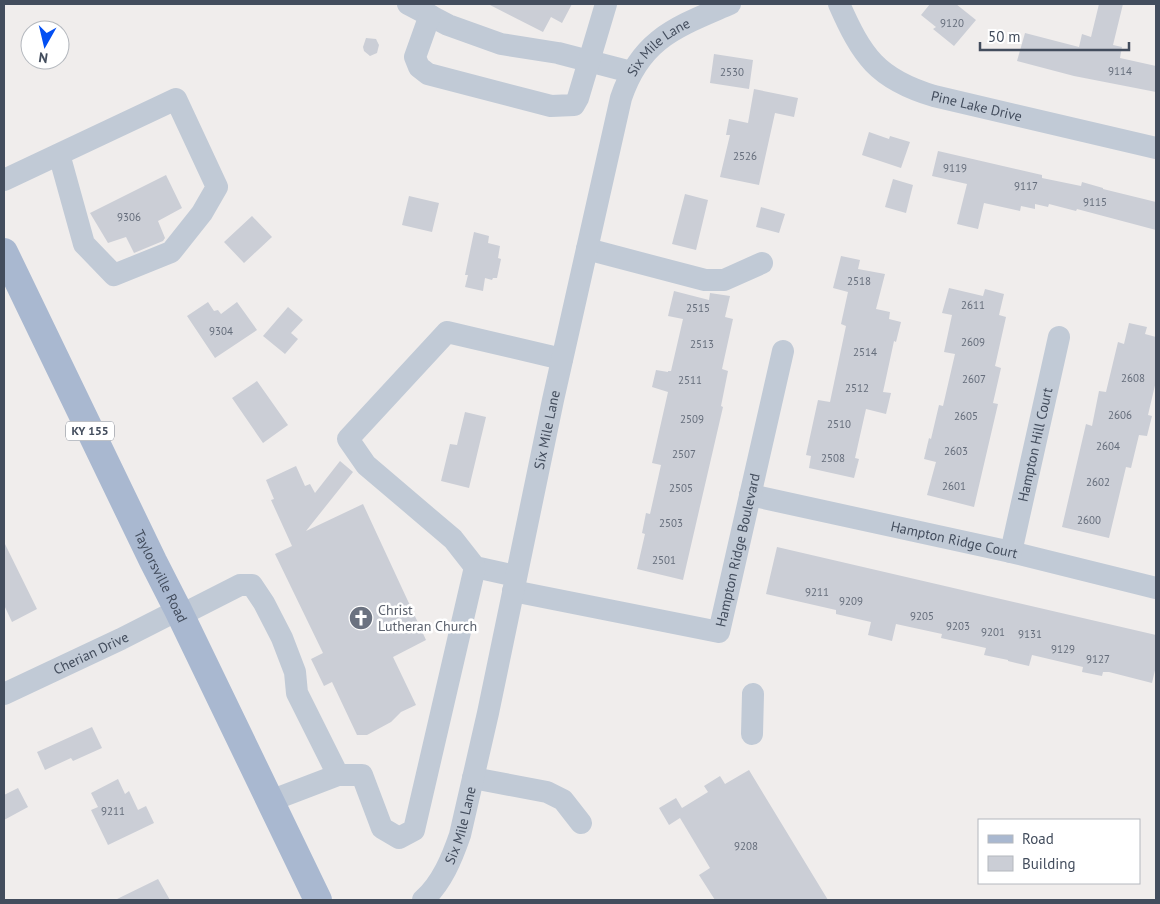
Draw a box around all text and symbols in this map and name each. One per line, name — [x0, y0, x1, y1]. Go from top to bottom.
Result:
street label: Six Mile Lane — [623, 14, 693, 79]
house number: 9120 — [940, 16, 964, 30]
north arrow — [20, 20, 70, 70]
scale bar — [980, 20, 1129, 52]
text: 50 m — [988, 27, 1021, 46]
text: N — [37, 48, 49, 67]
house number: 9114 — [1108, 64, 1132, 78]
house number: 2530 — [720, 65, 744, 79]
street label: Pine Lake Drive — [929, 87, 1024, 125]
house number: 2526 — [733, 149, 757, 163]
house number: 9119 — [943, 161, 967, 175]
house number: 9117 — [1014, 179, 1038, 193]
house number: 9115 — [1083, 195, 1107, 209]
house number: 9306 — [117, 210, 141, 224]
house number: 2518 — [847, 274, 871, 288]
house number: 2611 — [961, 298, 985, 312]
house number: 2515 — [686, 301, 710, 315]
house number: 9304 — [209, 324, 233, 338]
house number: 2609 — [961, 335, 985, 349]
house number: 2513 — [690, 337, 714, 351]
house number: 2514 — [853, 345, 877, 359]
house number: 2608 — [1121, 371, 1145, 385]
house number: 2607 — [962, 372, 986, 386]
house number: 2511 — [678, 373, 702, 387]
house number: 2512 — [845, 381, 869, 395]
street label: Hampton Hill Court — [1013, 386, 1056, 503]
street label: Six Mile Lane — [530, 389, 564, 471]
house number: 2606 — [1108, 408, 1132, 422]
house number: 2605 — [954, 409, 978, 423]
house number: 2509 — [680, 412, 704, 426]
house number: 2510 — [827, 417, 851, 431]
road number: KY 155 — [66, 422, 114, 441]
house number: 2604 — [1096, 439, 1120, 453]
house number: 2603 — [944, 444, 968, 458]
house number: 2507 — [672, 447, 696, 461]
house number: 2508 — [821, 451, 845, 465]
street label: Hampton Ridge Boulevard — [711, 472, 764, 629]
house number: 2602 — [1086, 475, 1110, 489]
house number: 2601 — [942, 479, 966, 493]
house number: 2505 — [669, 481, 693, 495]
house number: 2600 — [1077, 513, 1101, 527]
house number: 2503 — [659, 516, 683, 530]
street label: Hampton Ridge Court — [889, 517, 1020, 562]
street label: Taylorsville Road — [130, 527, 192, 625]
house number: 2501 — [652, 553, 676, 567]
house number: 9211 — [805, 585, 829, 599]
house number: 9209 — [839, 594, 863, 608]
place label: Christ Lutheran Church — [378, 601, 477, 635]
church icon: Christ Lutheran Church — [348, 605, 374, 631]
house number: 9205 — [910, 609, 934, 623]
house number: 9203 — [946, 619, 970, 633]
house number: 9201 — [981, 625, 1005, 639]
house number: 9131 — [1018, 627, 1042, 641]
street label: Cherian Drive — [50, 628, 132, 679]
house number: 9129 — [1051, 642, 1075, 656]
house number: 9127 — [1086, 652, 1110, 666]
street label: Six Mile Lane — [441, 785, 480, 867]
house number: 9211 — [101, 804, 125, 818]
legend — [978, 819, 1140, 884]
text: Road — [1022, 829, 1054, 848]
house number: 9208 — [734, 839, 758, 853]
text: Building — [1022, 854, 1076, 873]

